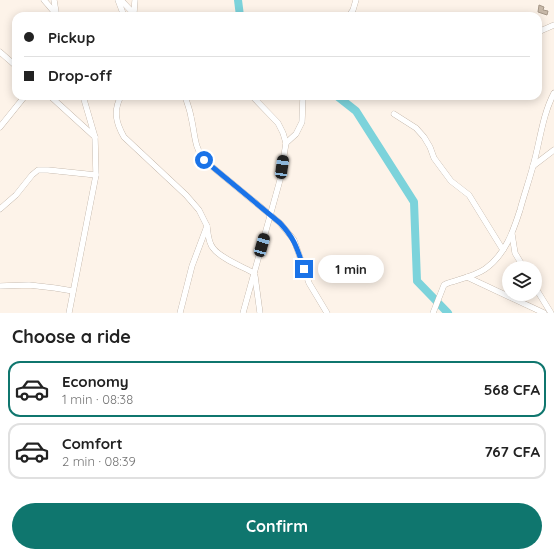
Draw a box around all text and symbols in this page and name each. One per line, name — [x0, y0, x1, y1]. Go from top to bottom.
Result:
text: Pickup — [48, 28, 95, 47]
text: Drop-off — [48, 66, 112, 85]
route start — [195, 151, 213, 169]
car — [274, 154, 290, 180]
car — [253, 232, 271, 258]
callout: 1 min — [318, 255, 384, 283]
route end — [295, 260, 313, 278]
text: 1 min — [335, 261, 367, 277]
map controls — [502, 261, 542, 301]
button: layers — [502, 261, 542, 301]
text: Choose a ride — [12, 325, 131, 348]
icon: car — [14, 371, 50, 407]
text: Economy — [62, 372, 129, 391]
text: 568 CFA — [484, 380, 540, 399]
text: 1 min · 08:38 — [62, 391, 133, 407]
icon: car — [14, 433, 50, 469]
text: Comfort — [62, 434, 123, 453]
text: 767 CFA — [485, 442, 540, 461]
text: 2 min · 08:39 — [62, 453, 136, 469]
button: Confirm — [12, 503, 542, 549]

